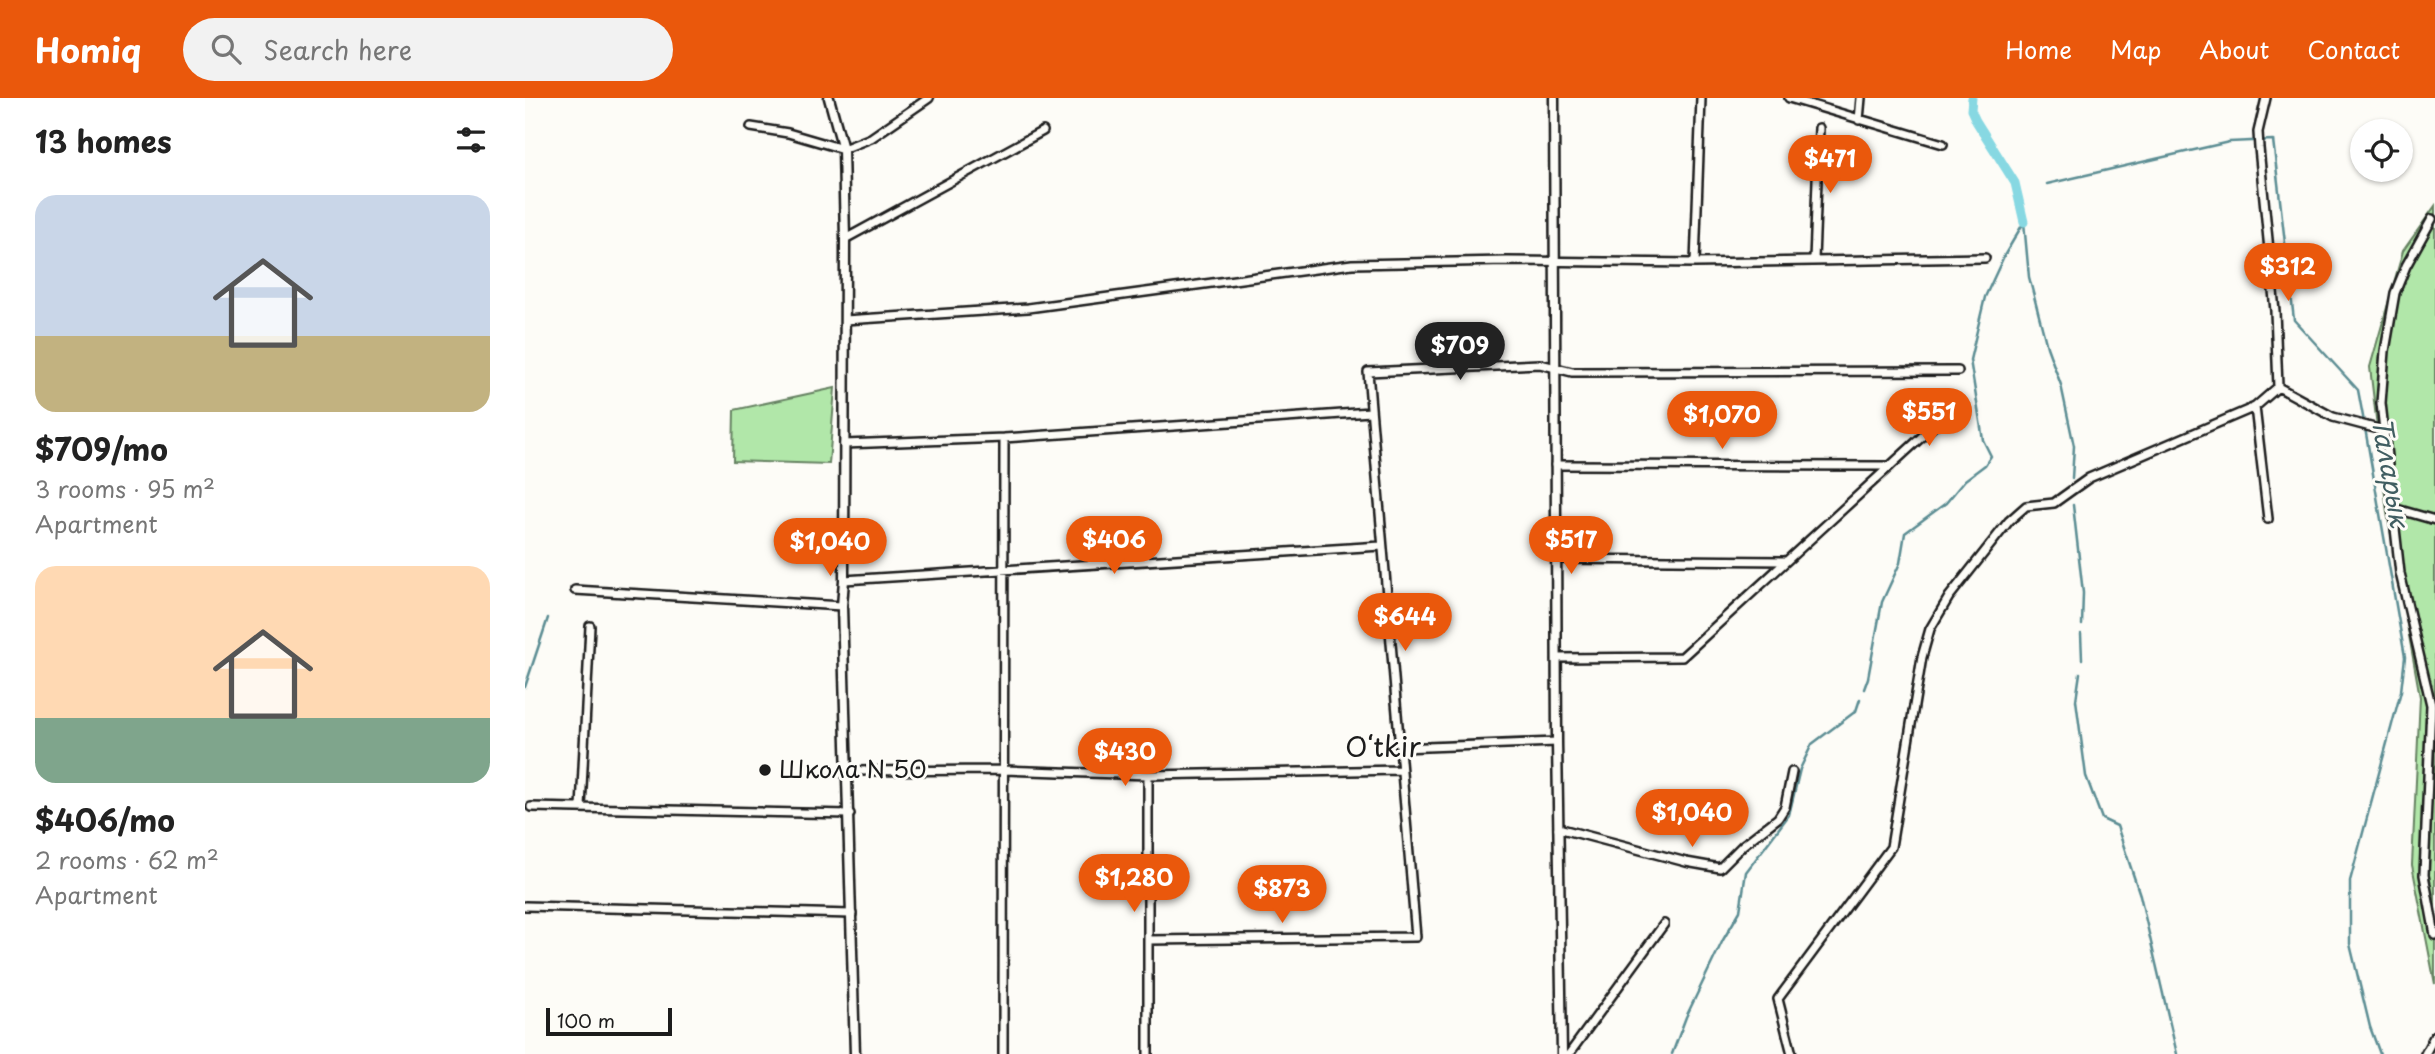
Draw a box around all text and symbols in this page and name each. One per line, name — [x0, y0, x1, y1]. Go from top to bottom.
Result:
search box — [183, 18, 673, 81]
text: Homiq — [35, 24, 141, 74]
icon: search — [207, 30, 245, 68]
text: Search here — [263, 30, 412, 69]
text: Home — [2005, 31, 2072, 67]
text: Map — [2110, 31, 2161, 67]
text: About — [2199, 31, 2269, 67]
text: Contact — [2307, 31, 2400, 67]
text: 13 homes — [35, 118, 172, 163]
map controls — [2350, 119, 2413, 182]
button: locate — [2350, 119, 2413, 182]
icon: filters — [452, 121, 490, 159]
pin: $471 — [1789, 136, 1871, 195]
text: $471 — [1804, 140, 1856, 175]
icon: home — [200, 240, 326, 366]
pin: $312 — [2247, 244, 2329, 303]
text: $312 — [2260, 248, 2316, 283]
pin: $709 — [1419, 322, 1501, 382]
text: $709 — [1431, 327, 1489, 362]
pin: $551 — [1888, 388, 1970, 448]
pin: $1,070 — [1665, 392, 1779, 451]
text: $551 — [1902, 393, 1956, 428]
text: $1,070 — [1683, 396, 1761, 431]
water label: Таларык — [2363, 414, 2421, 532]
text: $709/mo — [35, 426, 168, 471]
text: 3 rooms · 95 m² — [35, 471, 215, 506]
text: Apartment — [35, 506, 158, 541]
pin: $406 — [1073, 517, 1155, 576]
pin: $517 — [1530, 517, 1612, 576]
pin: $1,040 — [773, 518, 887, 578]
text: $406 — [1082, 521, 1146, 556]
text: $517 — [1545, 521, 1597, 556]
text: $1,040 — [790, 523, 870, 558]
pin: $644 — [1364, 594, 1446, 653]
text: $644 — [1374, 598, 1436, 633]
icon: home — [200, 611, 326, 737]
district label: Oʻtkir — [1345, 724, 1421, 767]
pin: $430 — [1084, 728, 1166, 788]
text: $430 — [1094, 733, 1156, 768]
place label: Школа N 50 — [779, 750, 926, 786]
marker: Школа N 50 — [757, 762, 773, 778]
pin: $1,040 — [1635, 790, 1749, 849]
text: $1,040 — [1652, 794, 1732, 829]
text: $406/mo — [35, 797, 175, 842]
text: 2 rooms · 62 m² — [35, 842, 219, 877]
pin: $1,280 — [1077, 854, 1191, 914]
text: $1,280 — [1095, 859, 1173, 894]
pin: $873 — [1241, 866, 1323, 925]
text: $873 — [1254, 870, 1310, 905]
text: Apartment — [35, 877, 158, 912]
scale bar — [546, 1005, 672, 1037]
text: 100 m — [557, 1006, 615, 1034]

